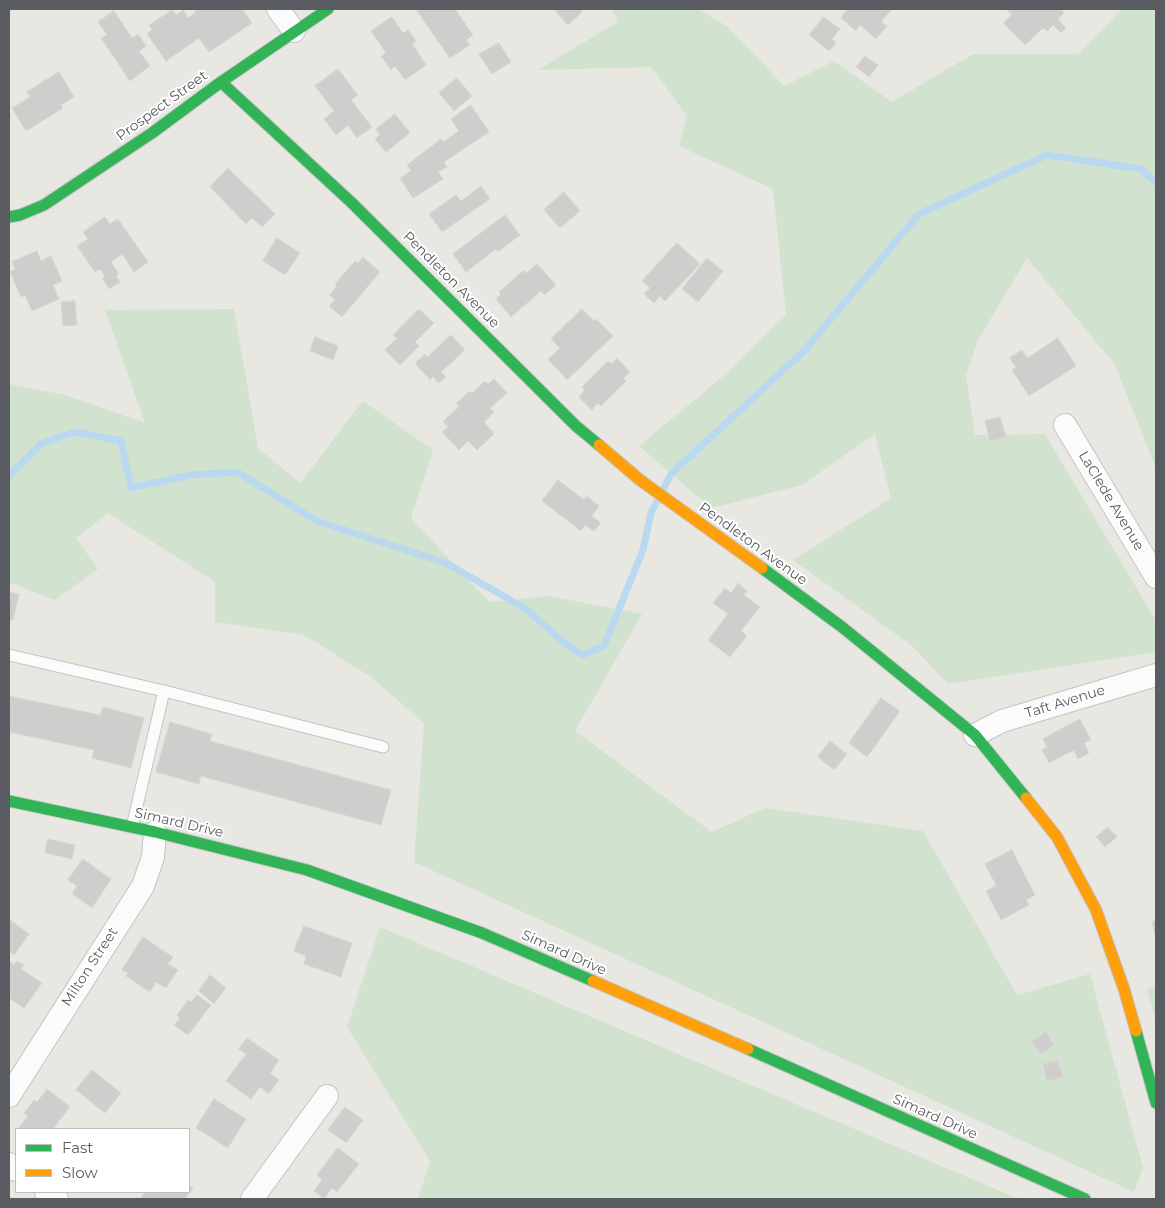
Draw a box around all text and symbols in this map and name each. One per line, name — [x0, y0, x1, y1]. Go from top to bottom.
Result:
street label: Prospect Street — [113, 67, 211, 145]
street label: Pendleton Avenue — [399, 228, 503, 332]
street label: LaClede Avenue — [1075, 448, 1147, 554]
street label: Pendleton Avenue — [696, 499, 810, 589]
street label: Taft Avenue — [1023, 682, 1107, 722]
street label: Simard Drive — [133, 805, 225, 841]
street label: Milton Street — [58, 925, 122, 1009]
street label: Simard Drive — [519, 927, 609, 979]
street label: Simard Drive — [890, 1091, 980, 1143]
legend — [15, 1128, 190, 1193]
text: Fast — [62, 1138, 93, 1157]
text: Slow — [62, 1163, 98, 1182]

